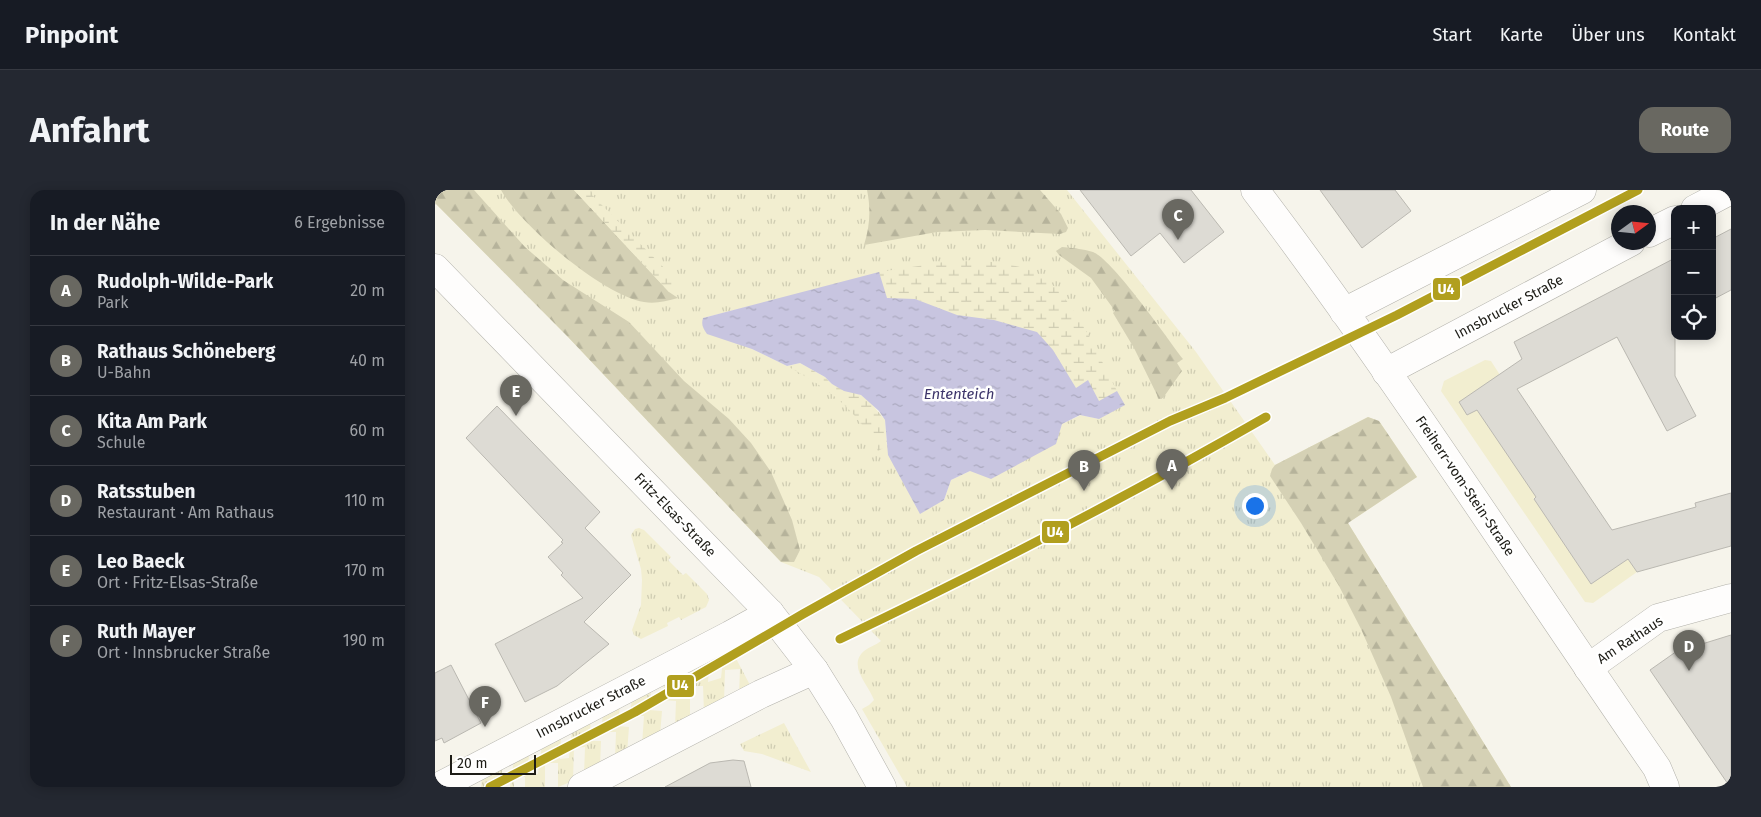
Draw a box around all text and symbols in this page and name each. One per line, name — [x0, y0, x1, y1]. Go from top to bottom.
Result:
text: Pinpoint — [25, 21, 118, 49]
text: Start — [1432, 24, 1472, 46]
text: Karte — [1500, 24, 1543, 46]
text: Über uns — [1571, 24, 1645, 46]
text: Kontakt — [1673, 24, 1736, 46]
button: Route — [1639, 107, 1731, 153]
text: Anfahrt — [30, 109, 149, 151]
pin: C — [1162, 199, 1194, 240]
north arrow — [1611, 205, 1656, 250]
map controls — [1671, 205, 1716, 340]
button: + — [1671, 205, 1716, 250]
text: In der Nähe — [50, 210, 160, 236]
text: 6 Ergebnisse — [294, 213, 385, 232]
button: − — [1671, 250, 1716, 295]
text: Rudolph-Wilde-Park — [97, 270, 273, 293]
street label: Innsbrucker Straße — [1452, 271, 1566, 343]
line badge: U4 — [1432, 277, 1461, 301]
text: A — [61, 281, 71, 300]
text: 20 m — [350, 281, 385, 300]
text: U4 — [1437, 281, 1455, 298]
text: Park — [97, 293, 129, 312]
button: locate — [1671, 295, 1716, 340]
text: Rathaus Schöneberg — [97, 340, 275, 363]
text: B — [61, 351, 71, 370]
text: 40 m — [350, 351, 385, 370]
text: U-Bahn — [97, 363, 151, 382]
pin: E — [500, 375, 532, 416]
water label: Ententeich — [924, 385, 994, 403]
text: Kita Am Park — [97, 410, 207, 433]
street label: Freiherr-vom-Stein-Straße — [1412, 413, 1518, 559]
text: C — [61, 421, 71, 440]
text: 60 m — [350, 421, 385, 440]
text: Schule — [97, 433, 145, 452]
pin: A — [1156, 449, 1188, 490]
pin: B — [1068, 450, 1100, 491]
street label: Fritz-Elsas-Straße — [631, 470, 719, 560]
text: Ratsstuben — [97, 480, 196, 503]
text: D — [61, 491, 71, 510]
text: 110 m — [344, 491, 385, 510]
your location — [1242, 493, 1268, 519]
text: Restaurant · Am Rathaus — [97, 503, 274, 522]
line badge: U4 — [1041, 520, 1070, 544]
text: U4 — [1046, 524, 1064, 541]
text: Leo Baeck — [97, 550, 185, 573]
text: E — [62, 561, 70, 580]
text: 170 m — [344, 561, 385, 580]
text: Ort · Fritz-Elsas-Straße — [97, 573, 258, 592]
street label: Am Rathaus — [1594, 612, 1667, 668]
text: Ruth Mayer — [97, 620, 195, 643]
pin: D — [1673, 630, 1705, 671]
text: F — [62, 631, 70, 650]
text: 190 m — [343, 631, 385, 650]
text: Ort · Innsbrucker Straße — [97, 643, 270, 662]
street label: Innsbrucker Straße — [533, 672, 649, 742]
line badge: U4 — [666, 674, 695, 698]
text: U4 — [671, 677, 689, 694]
pin: F — [469, 686, 501, 727]
scale bar — [450, 752, 536, 775]
text: 20 m — [457, 755, 487, 772]

